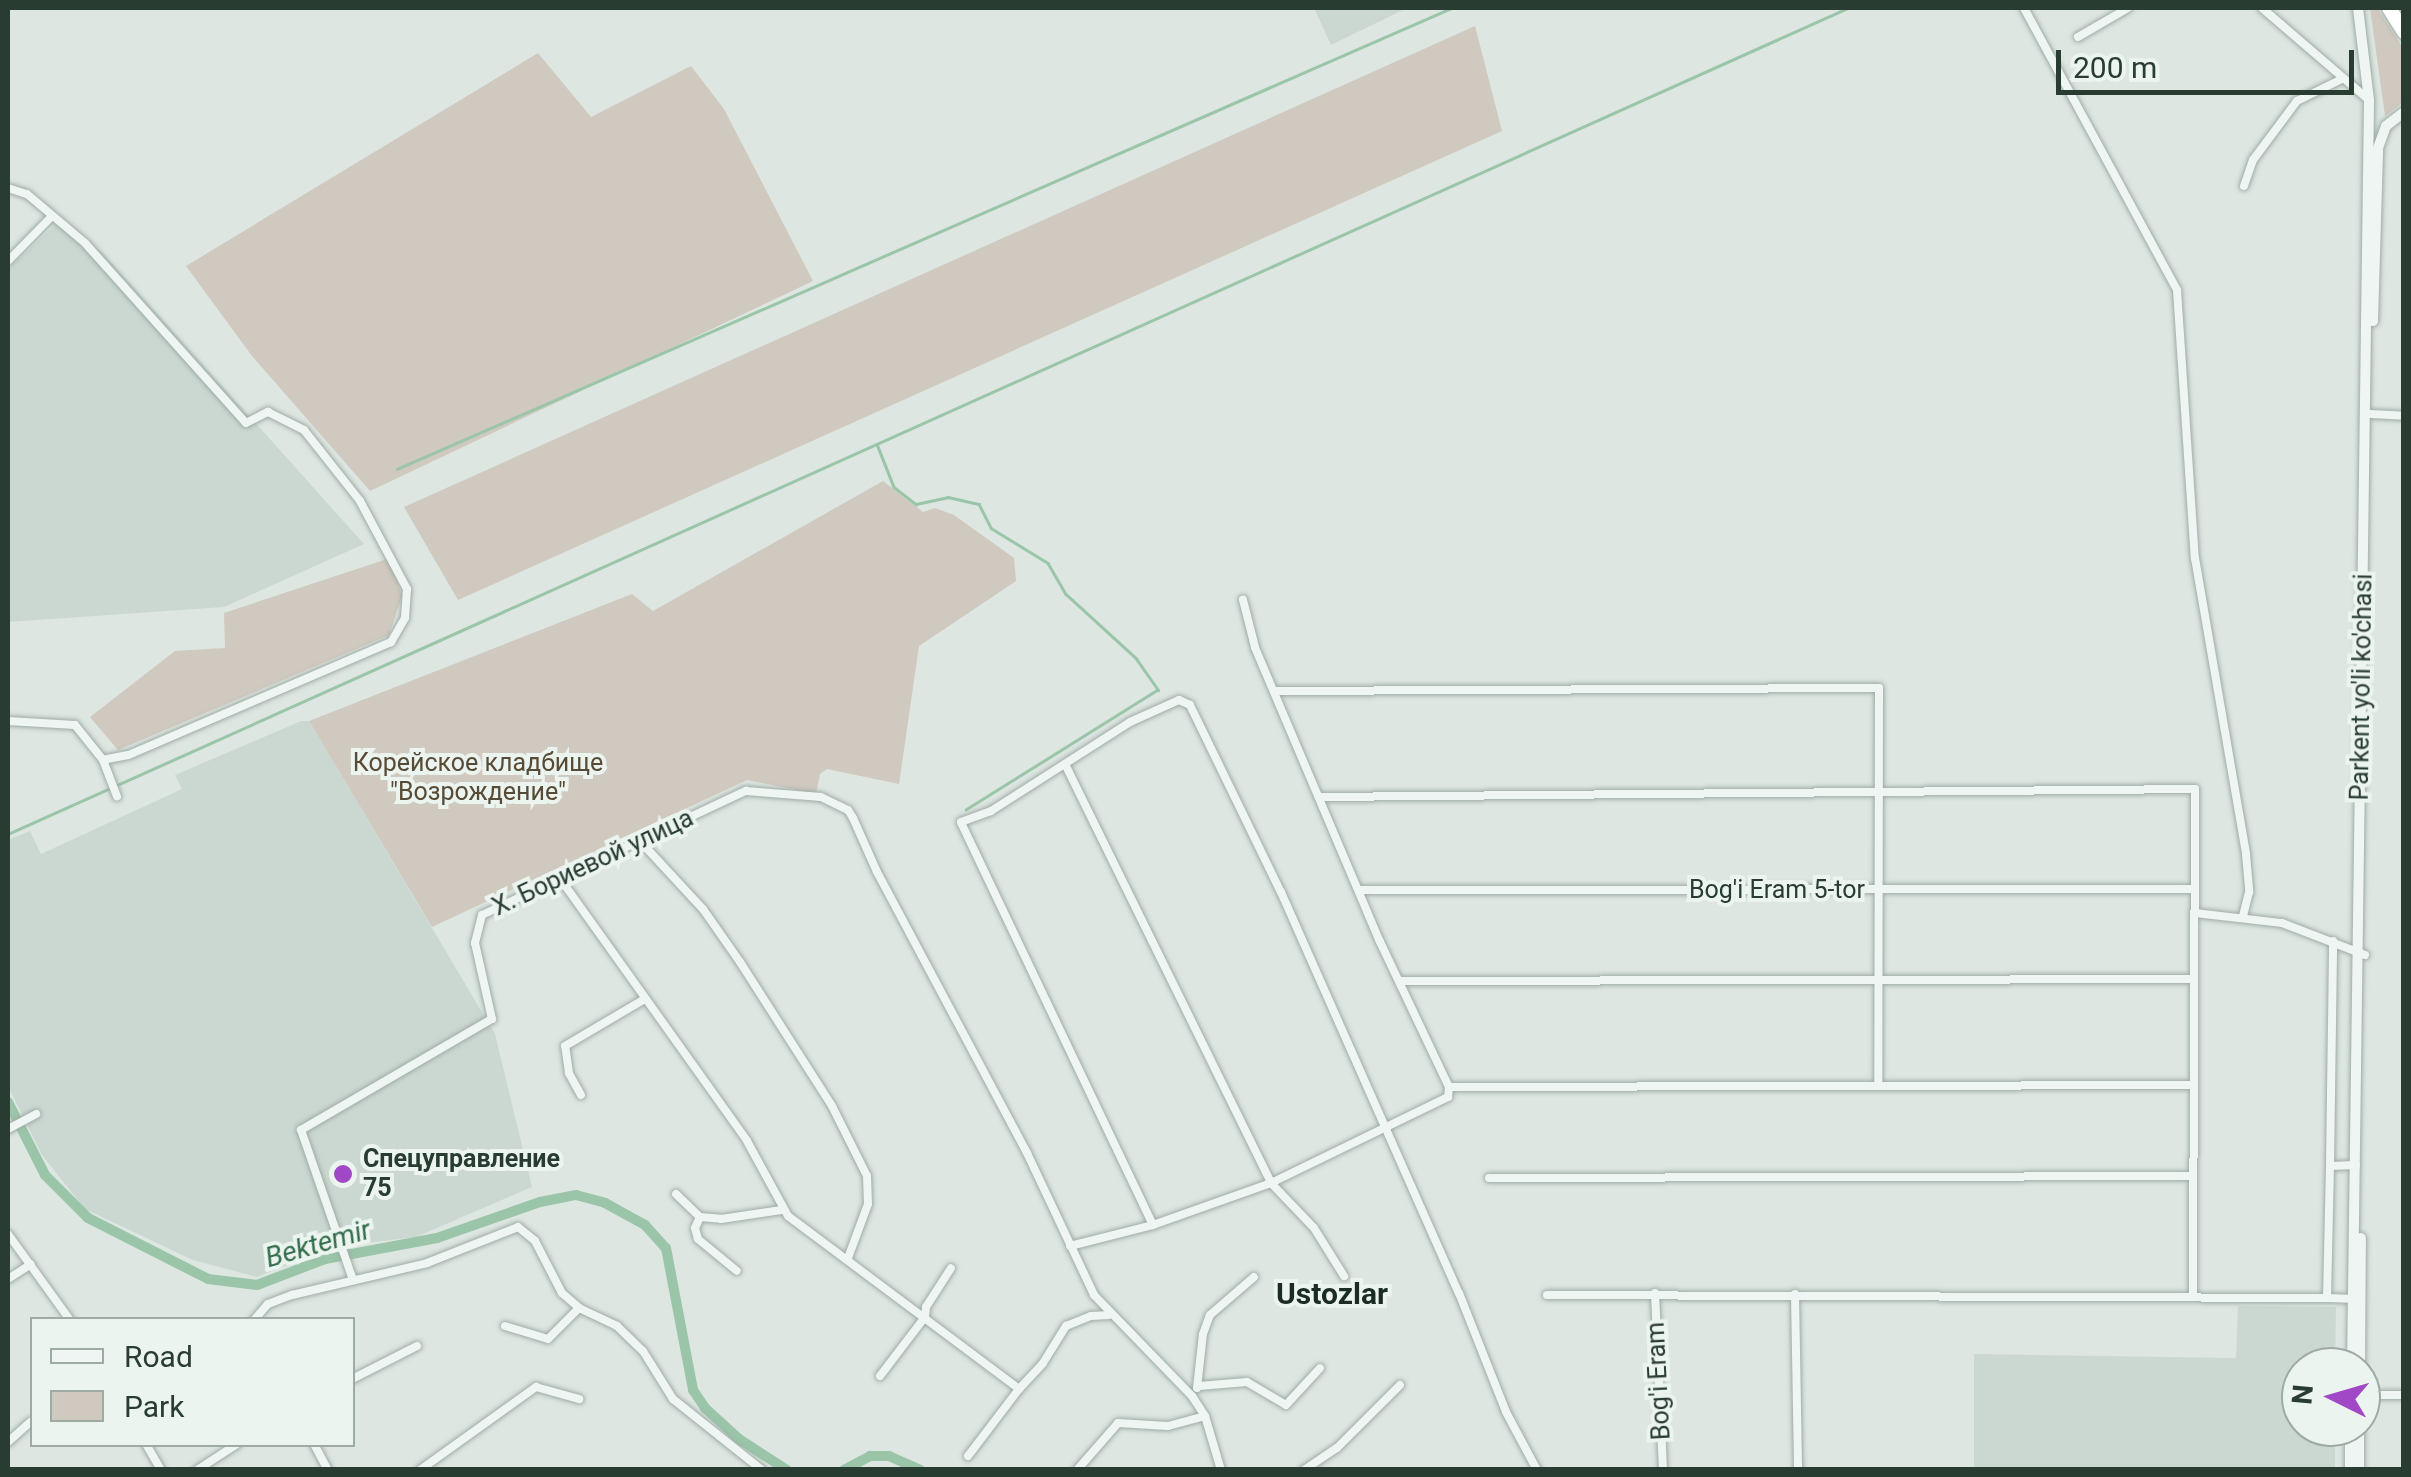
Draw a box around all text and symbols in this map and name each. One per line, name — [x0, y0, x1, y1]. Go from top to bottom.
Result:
scale bar — [2061, 30, 2358, 92]
text: 200 m — [2073, 50, 2157, 85]
street label: Parkent yo'li ko'chasi — [2345, 573, 2379, 801]
park label: Корейское кладбище "Возрождение" — [353, 749, 603, 808]
street label: Х. Бориевой улица — [488, 803, 698, 923]
street label: Bog'i Eram 5-tor — [1689, 875, 1865, 905]
place label: Спецуправление 75 — [363, 1145, 560, 1204]
marker: Спецуправление 75 — [332, 1163, 354, 1185]
water label: Bektemir — [261, 1213, 375, 1275]
district label: Ustozlar — [1276, 1276, 1388, 1312]
legend — [30, 1317, 355, 1447]
street label: Bog'i Eram — [1641, 1321, 1677, 1441]
text: Road — [124, 1339, 193, 1374]
north arrow — [2281, 1347, 2381, 1447]
text: N — [2285, 1383, 2320, 1406]
text: Park — [124, 1389, 184, 1424]

